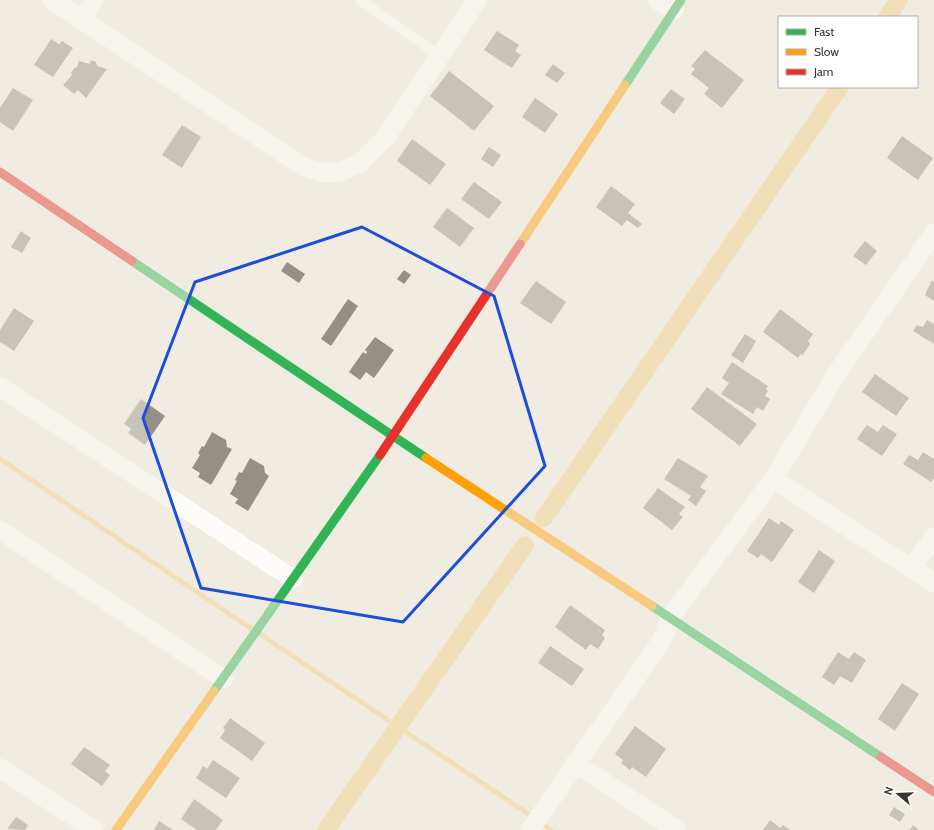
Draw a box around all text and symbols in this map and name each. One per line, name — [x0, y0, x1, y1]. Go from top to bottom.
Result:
legend — [778, 16, 918, 88]
text: Fast — [814, 24, 834, 39]
text: Slow — [814, 44, 839, 59]
text: Jam — [813, 64, 833, 79]
north arrow — [878, 774, 918, 814]
text: N — [881, 785, 896, 797]

